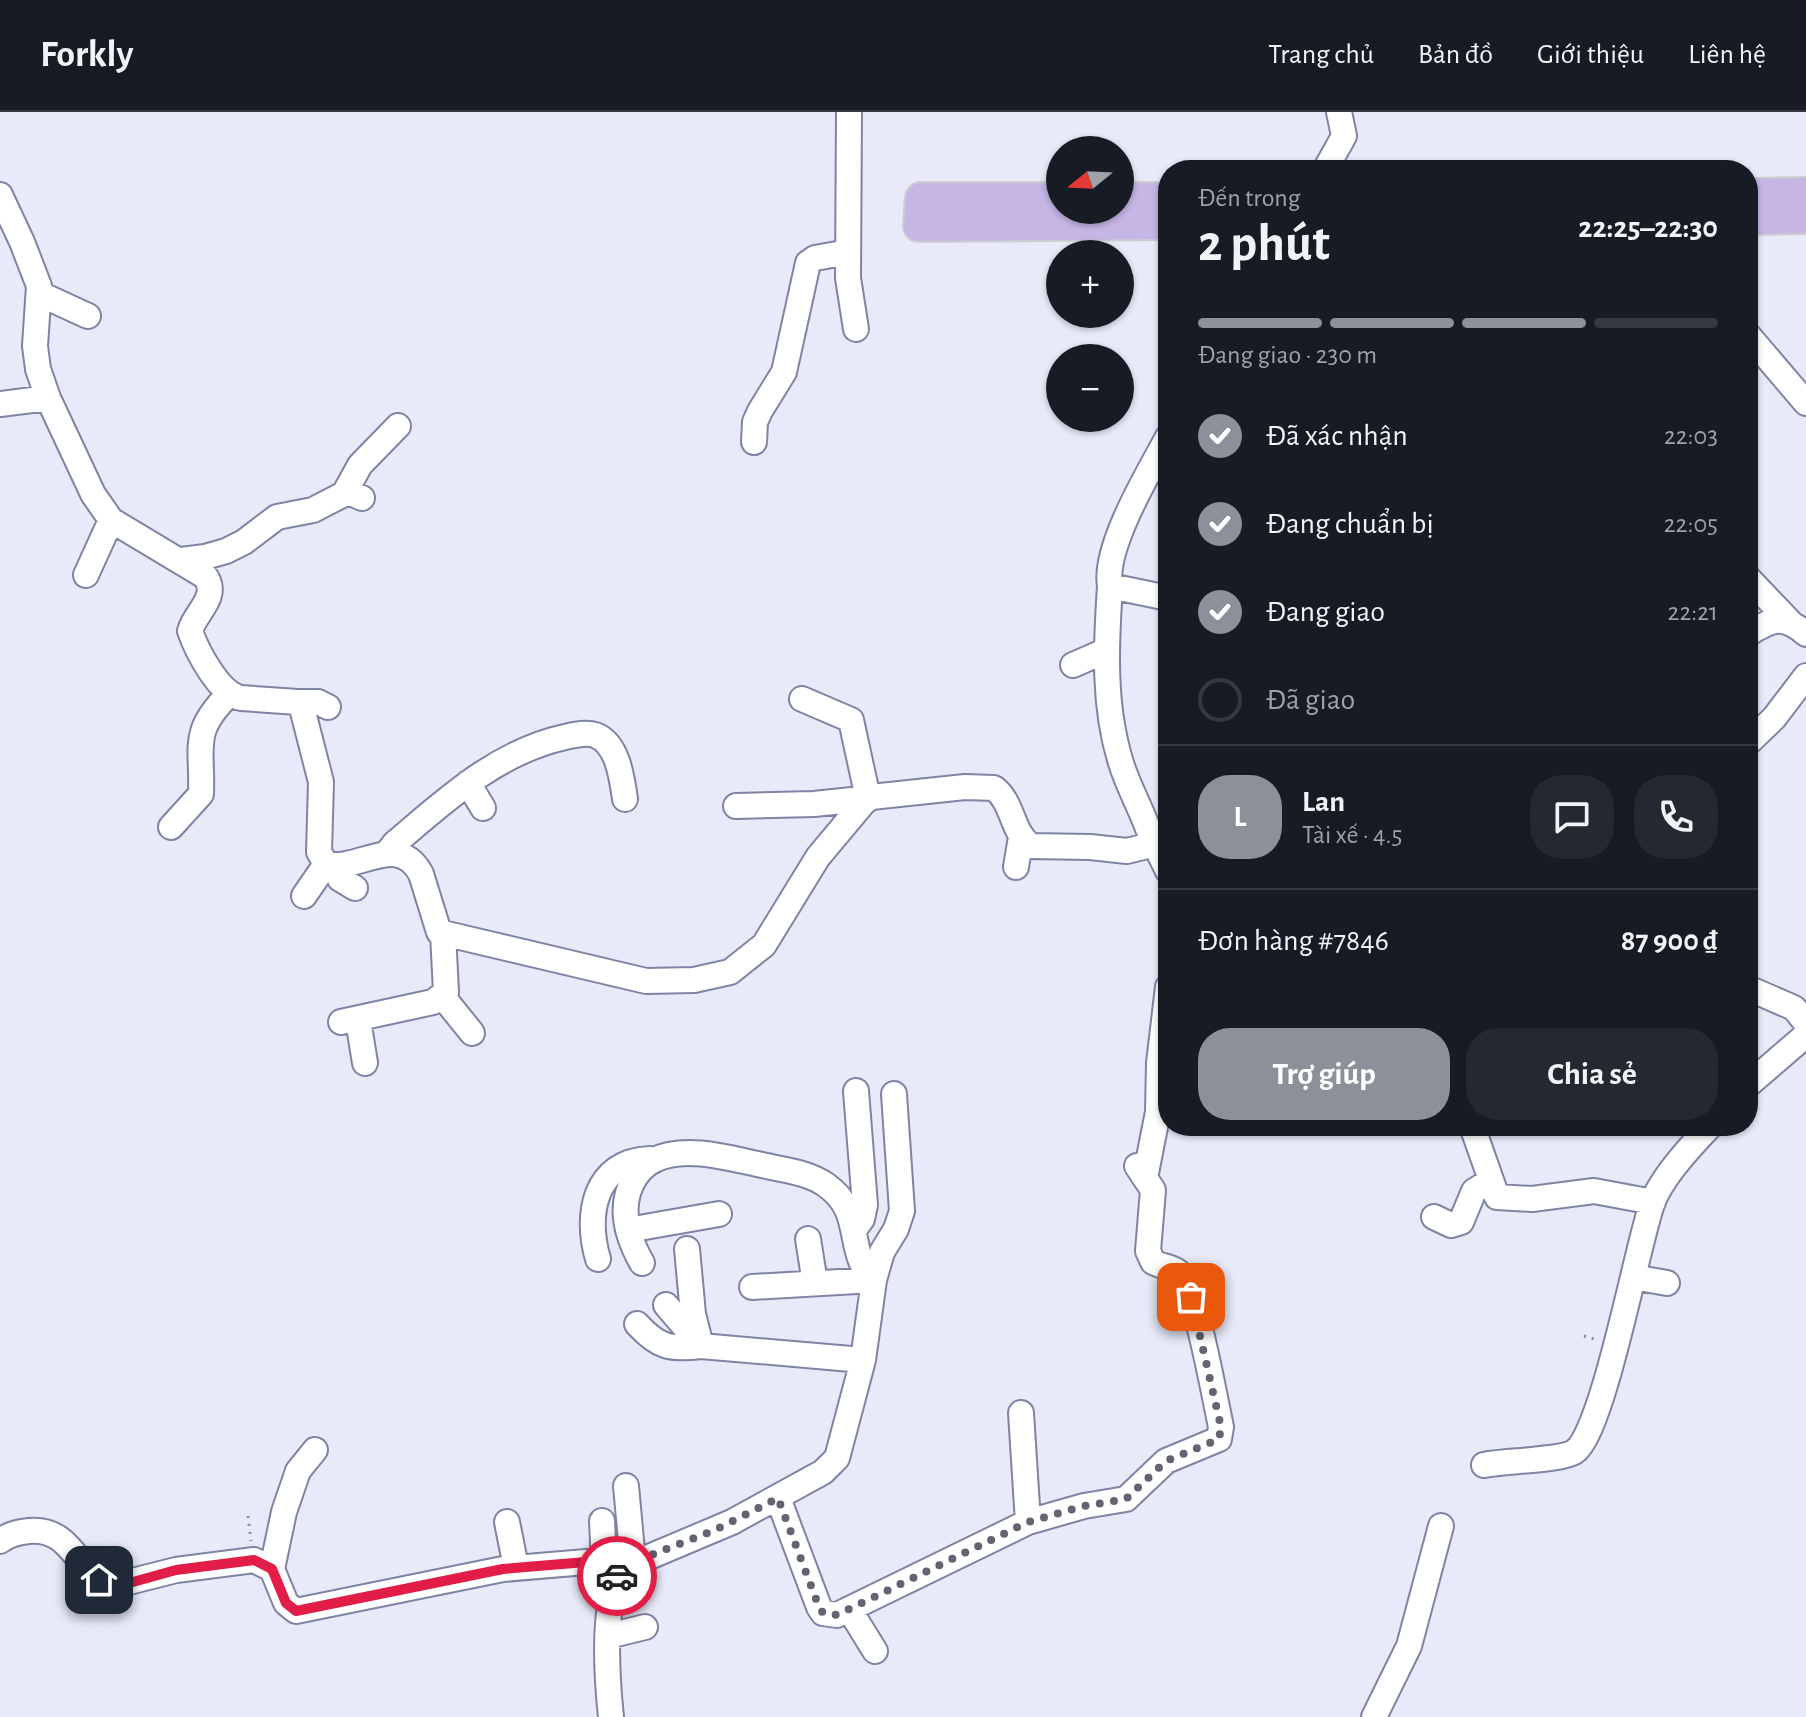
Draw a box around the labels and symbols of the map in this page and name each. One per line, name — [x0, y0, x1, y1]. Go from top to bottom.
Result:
north arrow — [1046, 136, 1134, 224]
pin — [1157, 1263, 1225, 1331]
courier — [577, 1536, 657, 1616]
pin — [65, 1546, 133, 1614]

